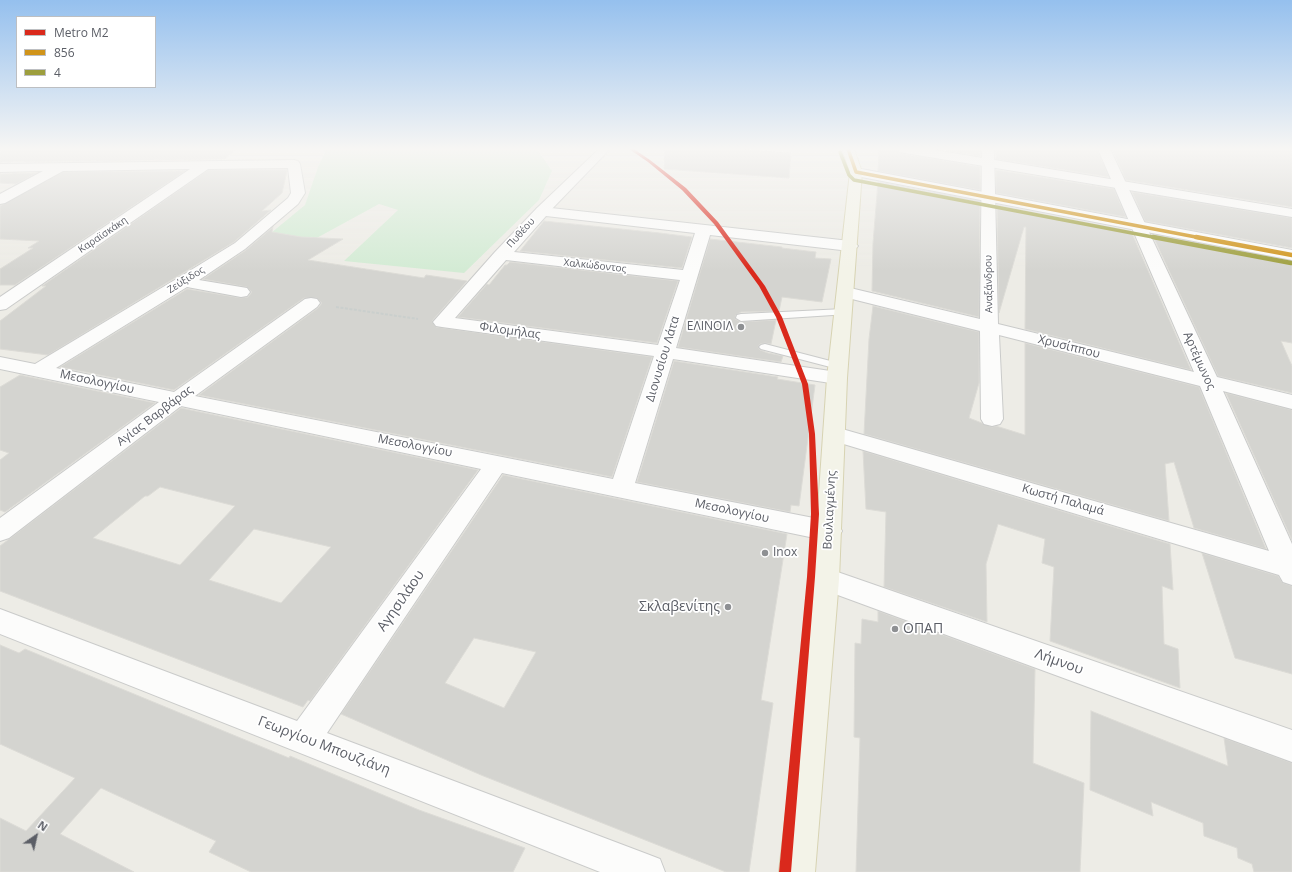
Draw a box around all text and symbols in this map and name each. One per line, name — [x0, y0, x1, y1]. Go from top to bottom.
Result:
legend — [16, 16, 156, 88]
text: Metro Μ2 — [54, 24, 109, 41]
text: 856 — [54, 44, 75, 61]
text: 4 — [54, 64, 61, 81]
street label: Καραϊσκάκη — [76, 214, 130, 256]
street label: Πυθέου — [504, 216, 538, 250]
street label: Αναξάνδρου — [982, 255, 996, 313]
street label: Χαλκώδοντος — [563, 257, 627, 275]
street label: Ζεύξιδος — [165, 264, 207, 296]
street label: Διονυσίου Λάτα — [643, 314, 683, 404]
street label: Φιλομήλας — [479, 320, 541, 342]
place label: ΕΛΙΝΟΙΛ — [687, 320, 733, 334]
marker: ΕΛΙΝΟΙΛ — [736, 322, 746, 332]
street label: Αρτέμωνος — [1180, 330, 1218, 392]
street label: Χρυσίππου — [1037, 332, 1101, 362]
street label: Μεσολογγίου — [59, 367, 135, 397]
street label: Αγίας Βαρβάρας — [114, 383, 196, 449]
street label: Μεσολογγίου — [377, 432, 453, 460]
street label: Βουλιαγμένης — [821, 470, 839, 550]
street label: Κωστή Παλαμά — [1020, 481, 1106, 519]
street label: Μεσολογγίου — [694, 496, 770, 526]
place label: Inox — [773, 546, 797, 560]
marker: Inox — [760, 548, 770, 558]
street label: Αγησιλάου — [374, 567, 428, 635]
place label: Σκλαβενίτης — [639, 599, 720, 615]
marker: Σκλαβενίτης — [723, 602, 733, 612]
place label: ΟΠΑΠ — [903, 621, 943, 637]
marker: ΟΠΑΠ — [890, 624, 900, 634]
street label: Λήμνου — [1033, 646, 1085, 678]
street label: Γεωργίου Μπουζιάνη — [255, 713, 393, 779]
north arrow — [16, 816, 56, 856]
text: N — [35, 817, 51, 834]

